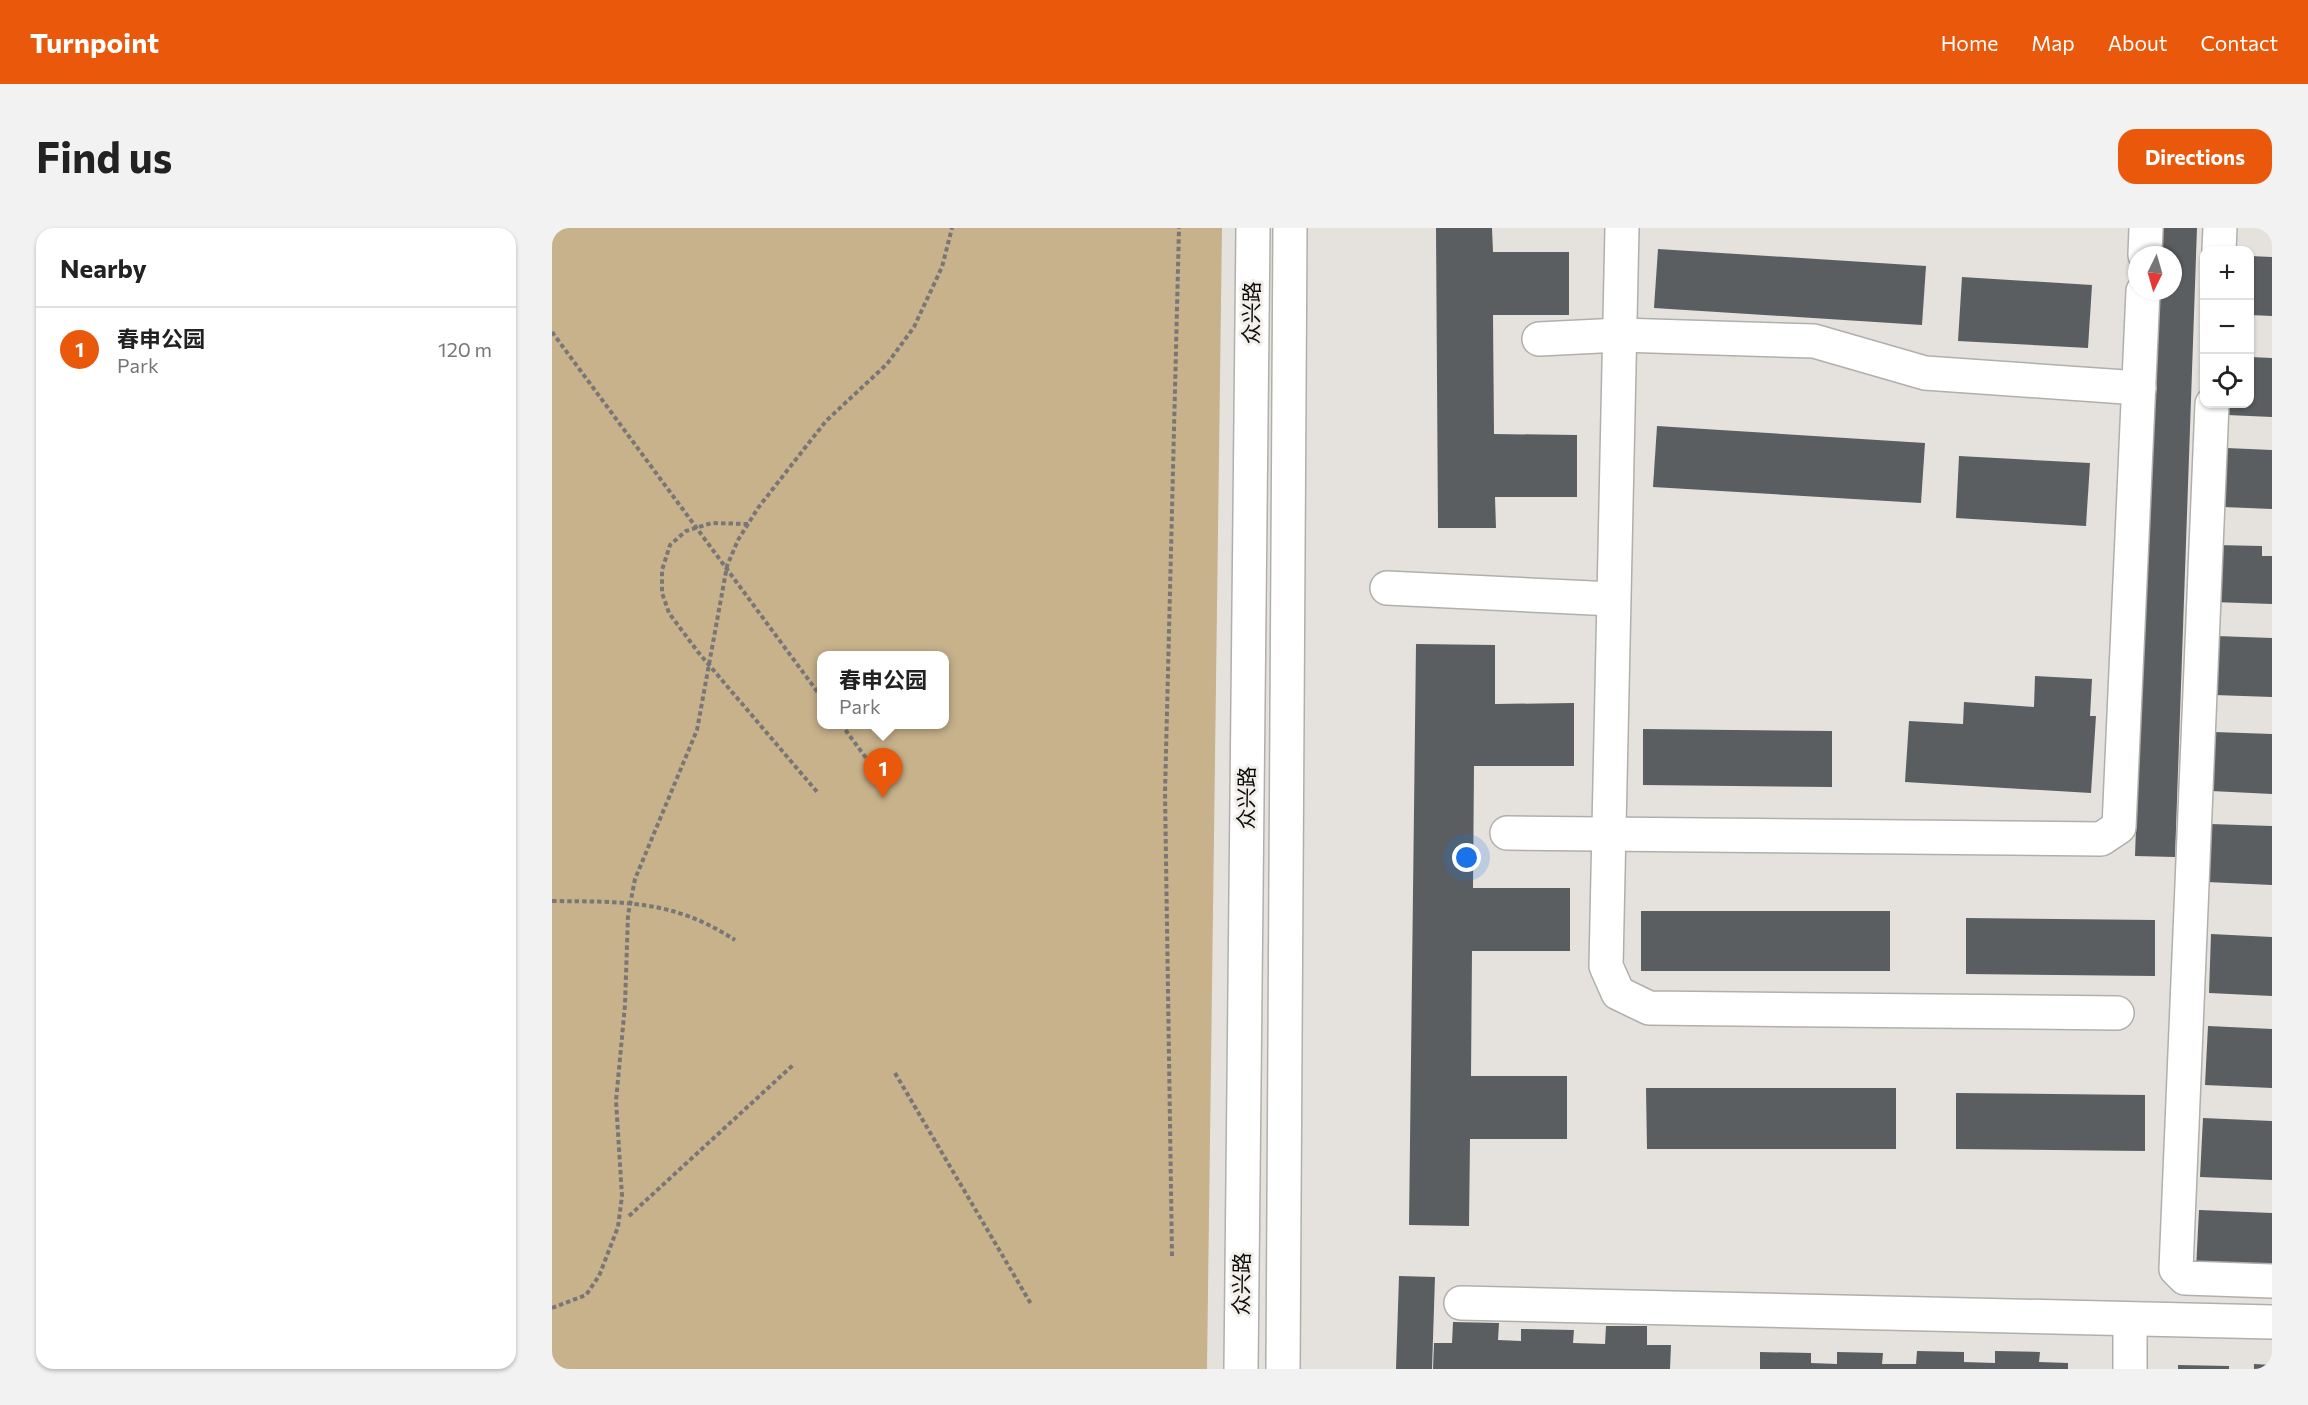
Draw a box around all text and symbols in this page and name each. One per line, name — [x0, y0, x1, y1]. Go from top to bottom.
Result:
text: Turnpoint — [30, 25, 159, 59]
text: Home — [1941, 30, 1998, 55]
text: Map — [2031, 30, 2075, 55]
text: About — [2108, 30, 2167, 55]
text: Contact — [2200, 30, 2278, 55]
button: Directions — [2118, 129, 2272, 184]
text: Find us — [36, 130, 172, 182]
north arrow — [2128, 246, 2182, 300]
map controls — [2200, 246, 2254, 408]
button: + — [2200, 246, 2254, 300]
text: Nearby — [60, 252, 147, 283]
street label: 众兴路 — [1237, 281, 1264, 345]
button: − — [2200, 300, 2254, 354]
text: 春申公园 — [117, 325, 205, 352]
text: 1 — [75, 337, 84, 361]
text: 120 m — [438, 337, 492, 361]
text: Park — [117, 353, 159, 377]
button: locate — [2200, 354, 2254, 408]
popup — [817, 651, 949, 729]
text: 春申公园 — [839, 666, 927, 693]
text: Park — [839, 694, 881, 718]
pin: 1 — [864, 748, 902, 798]
street label: 众兴路 — [1232, 766, 1259, 830]
your location — [1452, 843, 1481, 872]
street label: 众兴路 — [1227, 1252, 1254, 1316]

